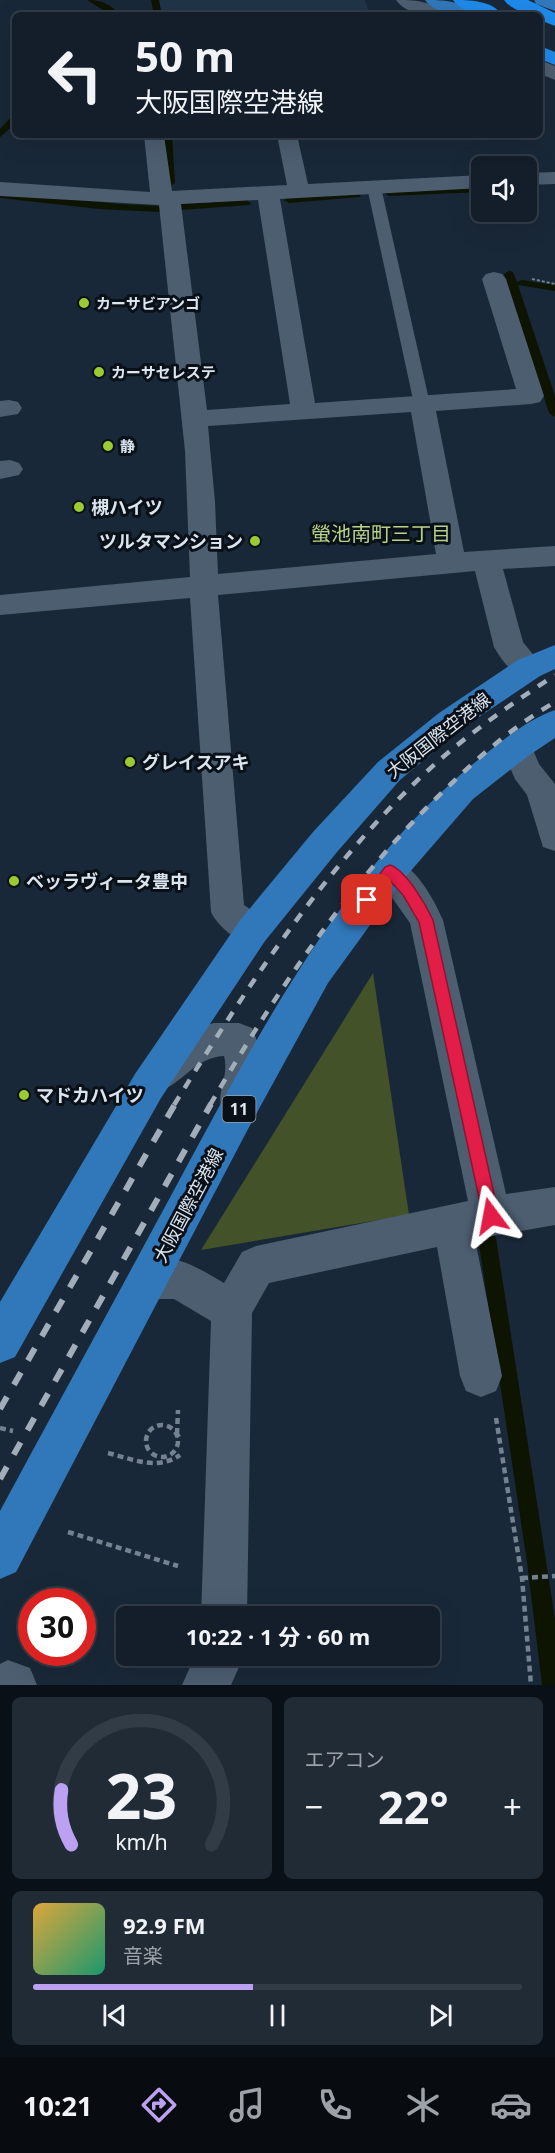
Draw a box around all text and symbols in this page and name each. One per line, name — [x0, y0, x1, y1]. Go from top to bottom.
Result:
text: 50 m — [135, 27, 235, 84]
icon: left — [36, 36, 114, 114]
text: 大阪国際空港線 — [135, 83, 324, 120]
map controls — [471, 156, 537, 222]
button: sound — [471, 156, 537, 222]
place label: カーサビアンゴ — [96, 293, 200, 313]
marker: カーサビアンゴ — [77, 296, 91, 310]
place label: カーサセレステ — [111, 362, 216, 382]
marker: カーサセレステ — [92, 365, 106, 379]
place label: 静 — [120, 436, 135, 456]
marker: 静 — [101, 439, 115, 453]
place label: 槻ハイツ — [91, 495, 163, 519]
marker: 槻ハイツ — [72, 500, 86, 514]
district label: 螢池南町三丁目 — [311, 520, 451, 547]
place label: ツルタマンション — [99, 529, 243, 553]
marker: ツルタマンション — [248, 534, 262, 548]
street label: 大阪国際空港線 — [381, 687, 495, 783]
place label: グレイスアキ — [142, 750, 249, 774]
marker: グレイスアキ — [123, 755, 137, 769]
place label: ベッラヴィータ豊中 — [26, 869, 188, 893]
marker: ベッラヴィータ豊中 — [7, 874, 21, 888]
pin — [341, 874, 392, 925]
icon: arrive — [350, 883, 383, 916]
place label: マドカハイツ — [36, 1083, 144, 1107]
marker: マドカハイツ — [17, 1088, 31, 1102]
road number: 11 — [222, 1096, 256, 1122]
street label: 大阪国際空港線 — [148, 1144, 228, 1266]
position arrow — [459, 1184, 523, 1248]
speed limit sign: 30 — [18, 1588, 96, 1666]
text: 10:22 · 1 分 · 60 m — [186, 1621, 370, 1651]
text: エアコン — [305, 1746, 385, 1773]
text: 23 — [106, 1752, 177, 1837]
text: 22° — [378, 1776, 449, 1837]
text: − — [305, 1784, 323, 1829]
text: + — [503, 1784, 522, 1829]
text: km/h — [115, 1827, 168, 1856]
text: 92.9 FM — [123, 1910, 205, 1940]
text: 音楽 — [123, 1942, 163, 1969]
icon: previous — [98, 1999, 131, 2032]
icon: pause — [261, 1999, 294, 2032]
icon: next — [424, 1999, 457, 2032]
icon: directions — [138, 2084, 180, 2126]
icon: music — [226, 2084, 268, 2126]
icon: phone — [314, 2084, 356, 2126]
icon: climate — [402, 2084, 444, 2126]
icon: car — [490, 2084, 532, 2126]
text: 10:21 — [23, 2087, 92, 2124]

